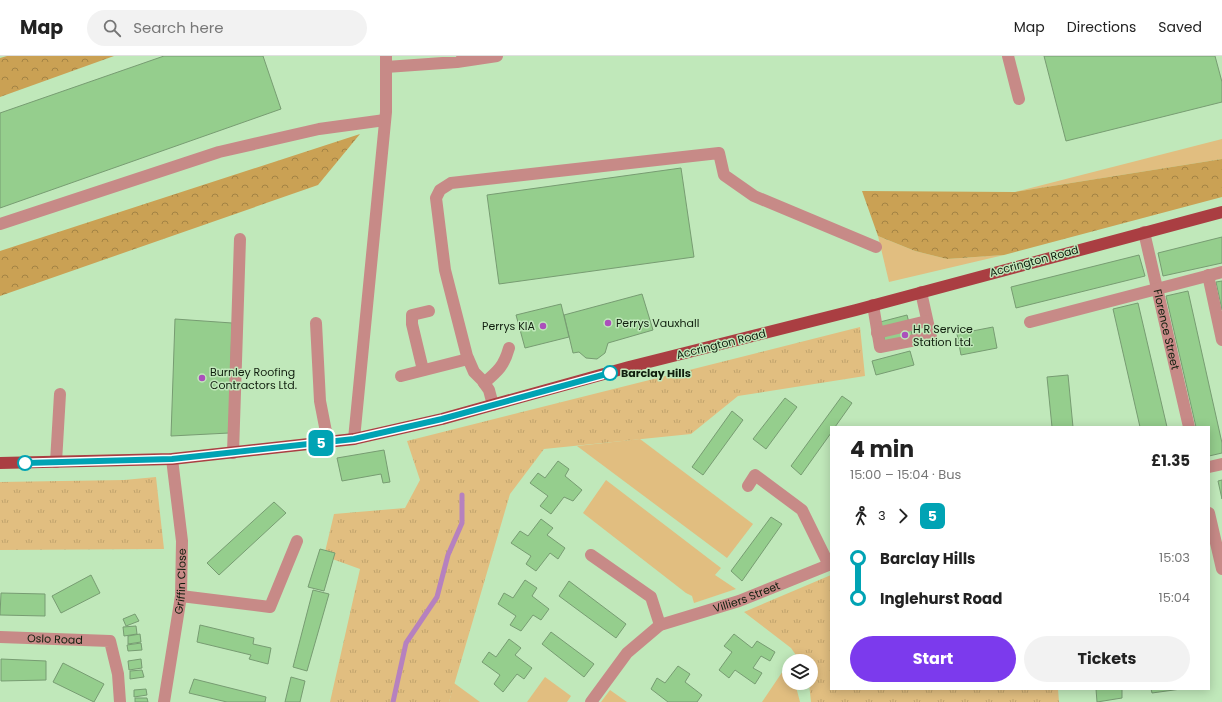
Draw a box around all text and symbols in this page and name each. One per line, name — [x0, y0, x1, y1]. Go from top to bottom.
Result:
search box — [87, 10, 367, 46]
text: Map — [20, 14, 63, 41]
icon: search — [101, 17, 123, 39]
text: Search here — [133, 17, 224, 38]
text: Map — [1014, 17, 1045, 37]
text: Directions — [1067, 17, 1136, 37]
text: Saved — [1158, 17, 1202, 37]
street label: Accrington Road — [988, 241, 1080, 281]
street label: Florence Street — [1149, 288, 1184, 371]
place label: Perrys Vauxhall — [616, 315, 699, 331]
place label: Perrys KIA — [482, 318, 536, 334]
marker: Perrys Vauxhall — [603, 318, 613, 328]
marker: Perrys KIA — [538, 321, 548, 331]
place label: H R Service Station Ltd. — [913, 321, 973, 350]
street label: Accrington Road — [675, 325, 767, 363]
marker: H R Service Station Ltd. — [900, 330, 910, 340]
place label: Burnley Roofing Contractors Ltd. — [210, 364, 297, 393]
marker: Barclay Hills — [602, 365, 618, 381]
place label: Barclay Hills — [621, 365, 691, 381]
marker: Burnley Roofing Contractors Ltd. — [197, 373, 207, 383]
line badge: 5 — [308, 430, 334, 456]
text: 5 — [316, 433, 326, 453]
text: 4 min — [850, 434, 914, 465]
text: £1.35 — [1151, 450, 1190, 471]
unlabelled marker — [17, 455, 33, 471]
text: 15:00 – 15:04 · Bus — [850, 465, 961, 484]
icon: walk — [850, 505, 872, 527]
icon: forward — [892, 505, 914, 527]
text: 3 — [878, 506, 886, 525]
text: 5 — [928, 506, 937, 526]
street label: Griffin Close — [170, 548, 190, 615]
text: Barclay Hills — [880, 548, 975, 569]
text: 15:03 — [1159, 548, 1190, 567]
street label: Villiers Street — [711, 577, 782, 616]
text: Inglehurst Road — [880, 588, 1002, 609]
text: 15:04 — [1159, 588, 1190, 607]
street label: Oslo Road — [27, 630, 83, 648]
button: Start — [850, 636, 1016, 682]
button: Tickets — [1024, 636, 1190, 682]
map controls — [782, 654, 818, 690]
button: layers — [782, 654, 818, 690]

